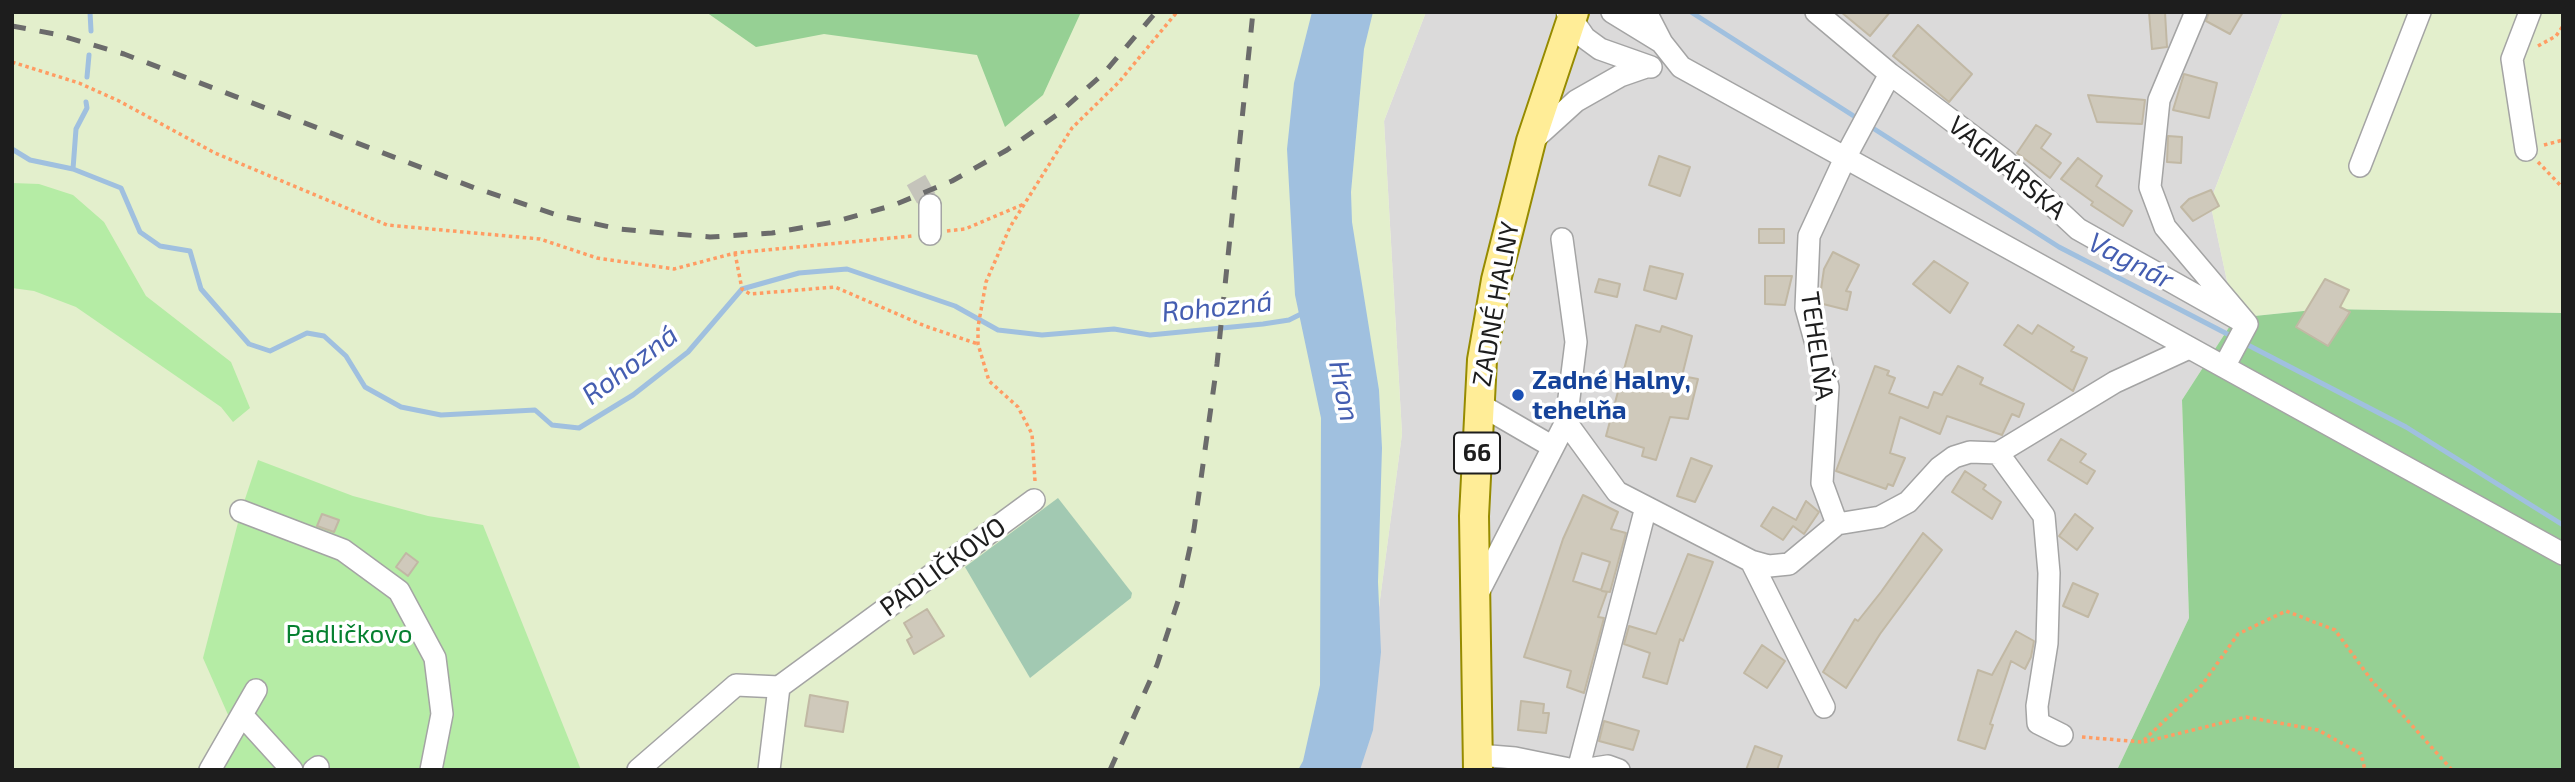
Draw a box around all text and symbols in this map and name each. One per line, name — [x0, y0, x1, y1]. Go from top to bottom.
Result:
street label: VAGNÁRSKA — [1942, 110, 2072, 226]
street label: ZADNÉ HALNY — [1466, 219, 1526, 389]
water label: Vagnár — [2083, 225, 2179, 297]
water label: Rohozná — [1160, 284, 1274, 330]
street label: TEHELŇA — [1794, 290, 1840, 402]
water label: Rohozná — [575, 318, 685, 412]
water label: Hron — [1322, 358, 1366, 424]
place label: Zadné Halny, tehelňa — [1532, 364, 1691, 426]
marker: Zadné Halny, tehelňa — [1510, 387, 1526, 403]
road number: 66 — [1454, 432, 1500, 474]
street label: PADLIČKOVO — [874, 511, 1012, 623]
park label: Padličkovo — [285, 618, 413, 650]

